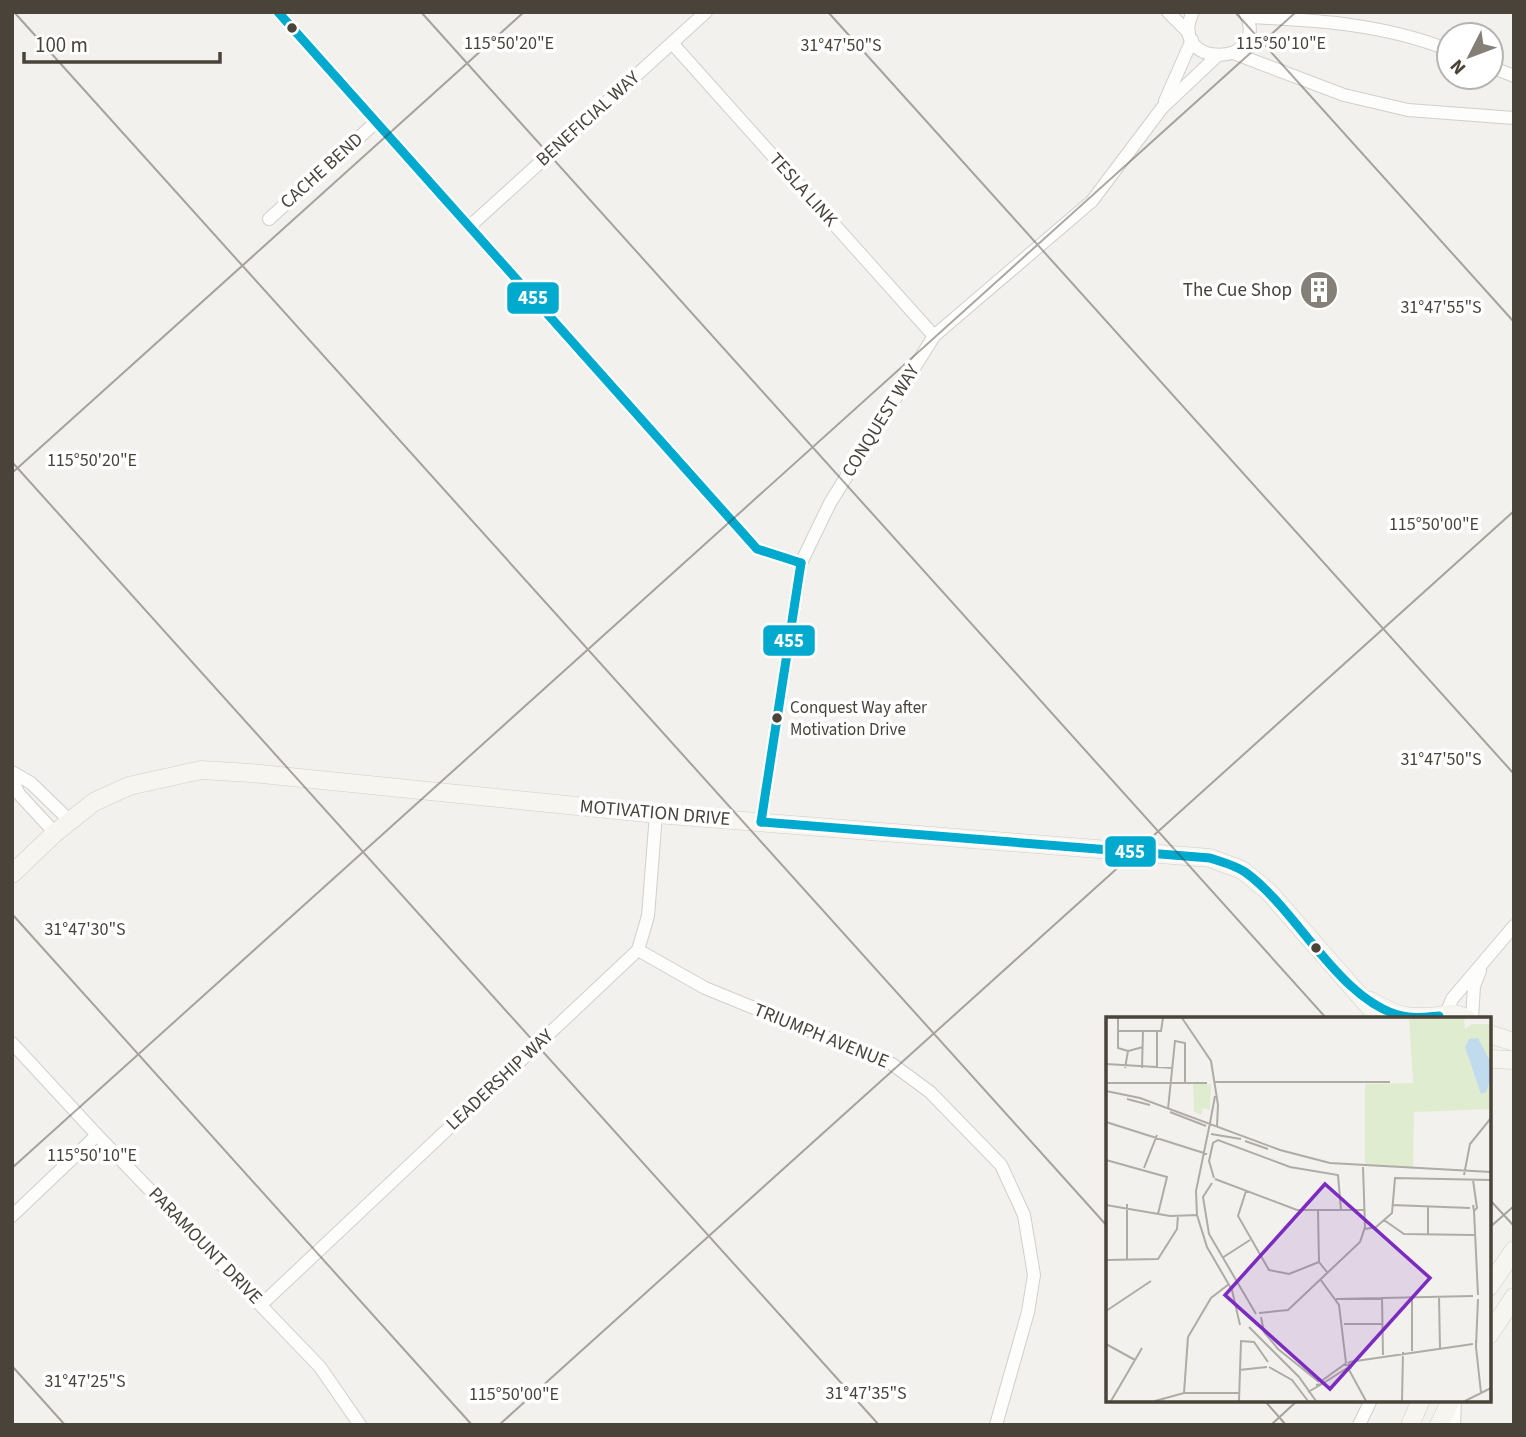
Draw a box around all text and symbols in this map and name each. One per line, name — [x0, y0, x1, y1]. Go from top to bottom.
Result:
scale bar — [24, 21, 220, 65]
unlabelled marker — [285, 21, 299, 35]
north arrow — [1435, 21, 1505, 91]
text: 100 m — [35, 30, 88, 60]
text: 115°50'20"E — [464, 31, 554, 56]
text: 115°50'10"E — [1236, 31, 1326, 56]
text: 31°47'50"S — [800, 33, 882, 58]
text: N — [1444, 53, 1473, 80]
street label: BENEFICIAL WAY — [530, 64, 646, 173]
street label: CACHE BEND — [275, 126, 369, 216]
street label: TESLA LINK — [762, 147, 844, 233]
building icon: The Cue Shop — [1298, 269, 1340, 311]
place label: The Cue Shop — [1183, 277, 1292, 304]
line badge: 455 — [506, 281, 560, 315]
text: 455 — [518, 285, 548, 312]
text: 31°47'55"S — [1400, 295, 1482, 320]
street label: CONQUEST WAY — [836, 359, 927, 482]
text: 115°50'20"E — [47, 448, 137, 473]
text: 115°50'00"E — [1389, 512, 1479, 537]
line badge: 455 — [762, 624, 816, 657]
text: 455 — [774, 628, 804, 655]
place label: Conquest Way after Motivation Drive — [790, 696, 927, 742]
marker: Conquest Way after Motivation Drive — [770, 711, 784, 725]
text: 31°47'50"S — [1400, 747, 1482, 772]
street label: MOTIVATION DRIVE — [579, 793, 731, 833]
line badge: 455 — [1104, 835, 1157, 868]
text: 455 — [1115, 839, 1145, 866]
text: 31°47'30"S — [44, 917, 126, 942]
unlabelled marker — [1309, 941, 1323, 955]
street label: TRIUMPH AVENUE — [749, 997, 893, 1075]
inset map — [1106, 1017, 1491, 1402]
street label: LEADERSHIP WAY — [440, 1022, 560, 1137]
text: 115°50'10"E — [47, 1143, 137, 1168]
street label: PARAMOUNT DRIVE — [142, 1181, 268, 1311]
text: 31°47'25"S — [44, 1369, 126, 1394]
text: 31°47'35"S — [825, 1381, 907, 1406]
text: 115°50'00"E — [469, 1382, 559, 1407]

